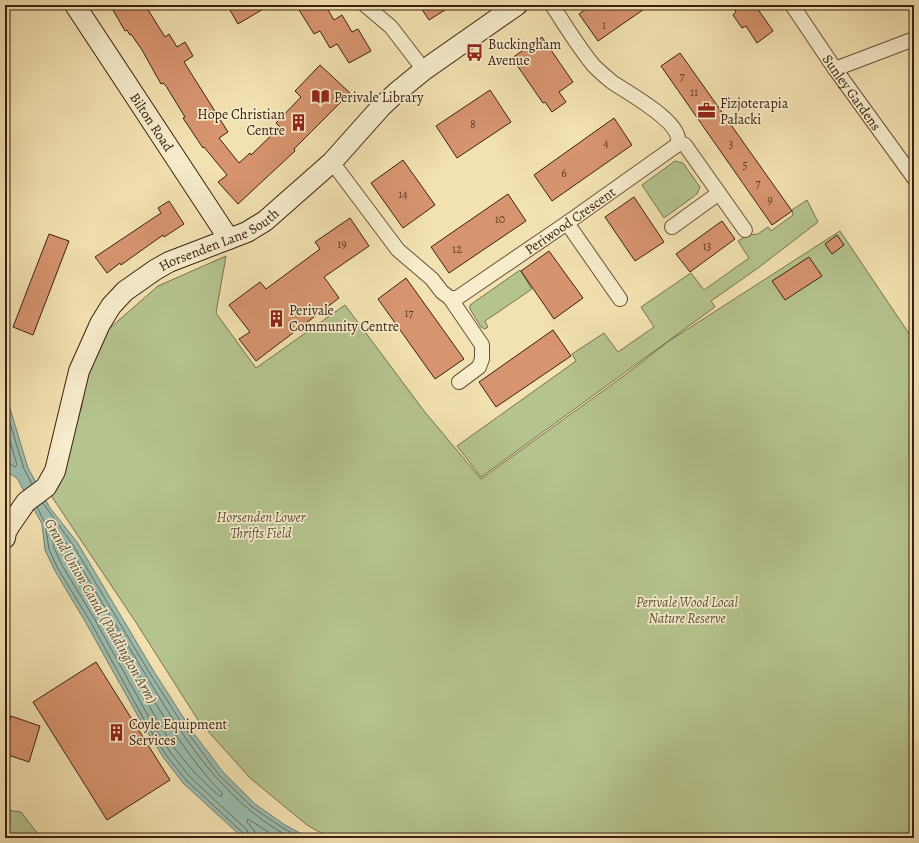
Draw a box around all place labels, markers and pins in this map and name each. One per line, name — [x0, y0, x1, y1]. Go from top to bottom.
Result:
place label: Buckingham Avenue — [487, 35, 561, 70]
bus stop icon: Buckingham Avenue — [465, 42, 485, 62]
library icon: Perivale Library — [311, 87, 331, 107]
place label: Perivale Library — [334, 88, 424, 107]
place label: Fizjoterapia Pałacki — [720, 94, 789, 129]
office icon: Fizjoterapia Pałacki — [697, 101, 717, 121]
place label: Hope Christian Centre — [197, 105, 285, 140]
building icon: Hope Christian Centre — [288, 112, 308, 132]
place label: Perivale Community Centre — [289, 301, 399, 336]
building icon: Perivale Community Centre — [266, 308, 286, 328]
place label: Coyle Equipment Services — [129, 715, 228, 750]
building icon: Coyle Equipment Services — [106, 722, 126, 742]

